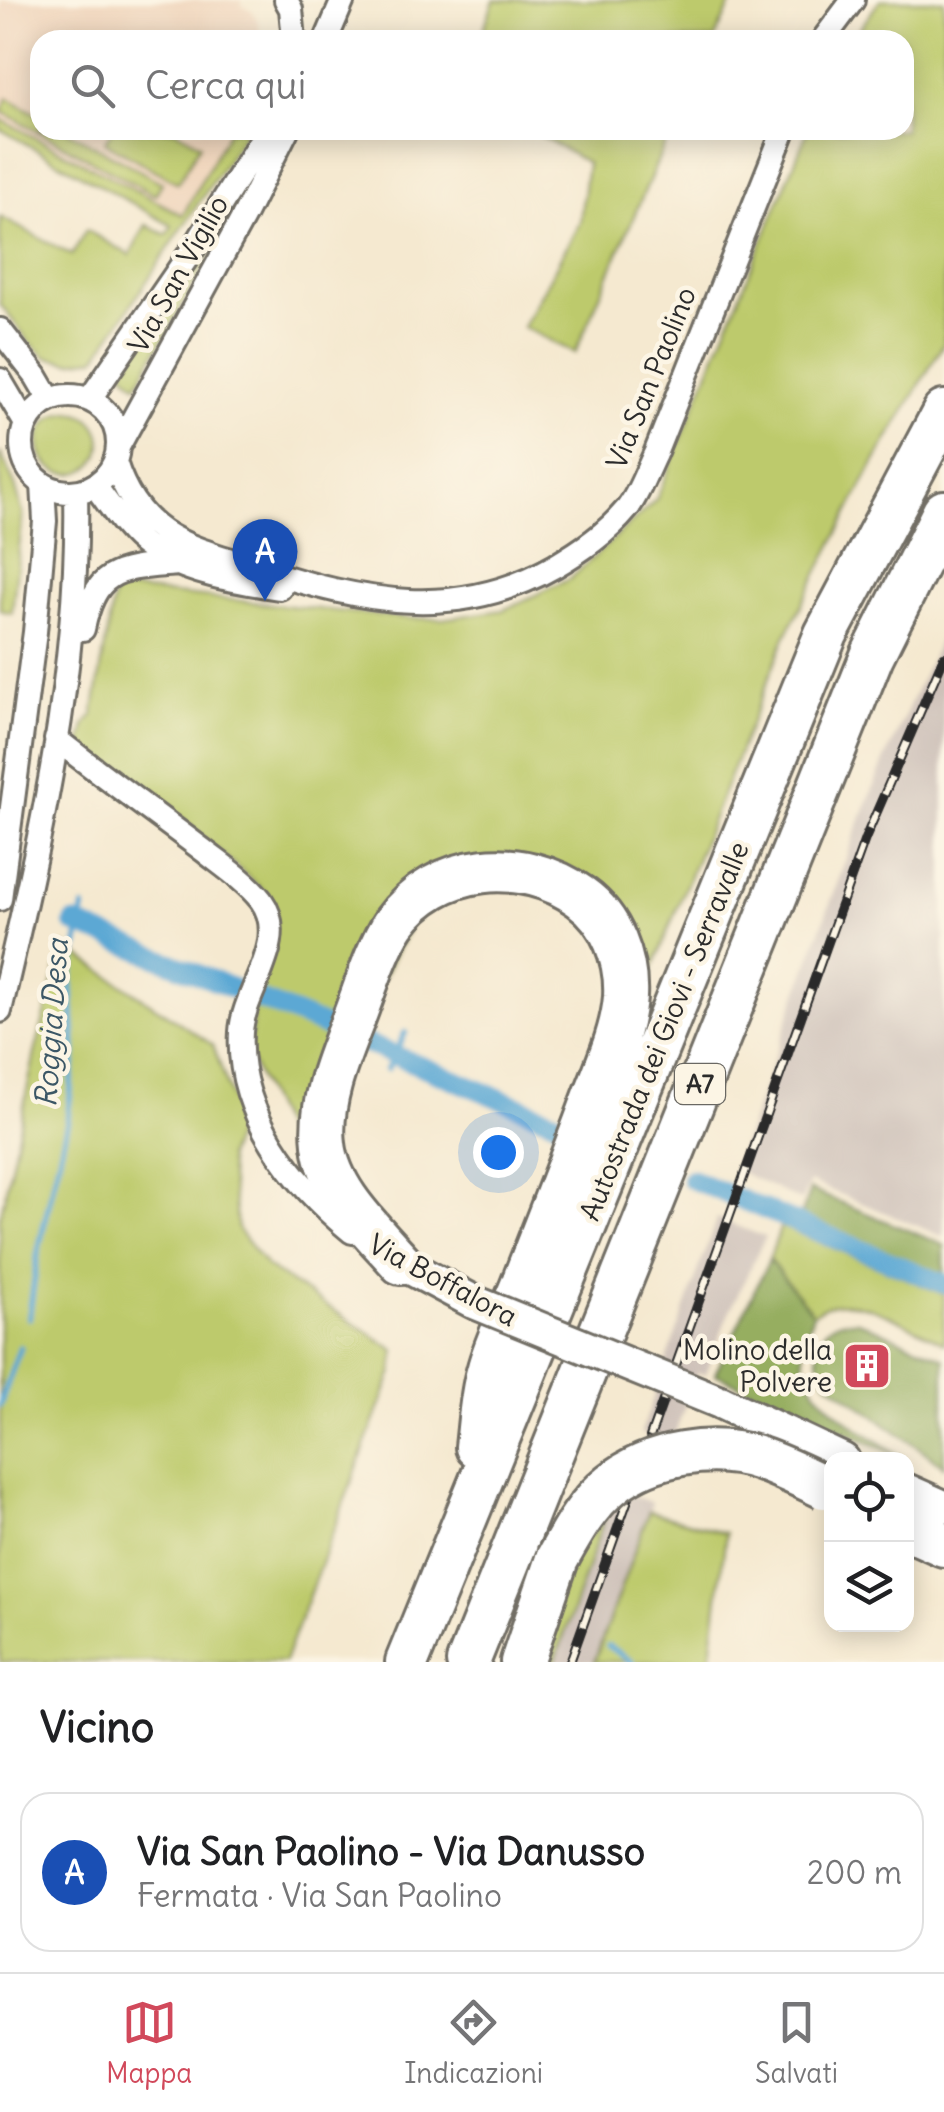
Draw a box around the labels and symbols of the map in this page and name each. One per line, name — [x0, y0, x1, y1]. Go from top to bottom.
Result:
street label: Via San Vigilio — [120, 189, 236, 359]
street label: Via San Paolino — [598, 282, 704, 474]
pin: A — [232, 518, 298, 601]
street label: Autostrada dei Giovi - Serravalle — [571, 836, 757, 1226]
water label: Roggia Desa — [26, 936, 76, 1108]
road number: A7 — [675, 1064, 725, 1104]
your location — [473, 1127, 524, 1178]
street label: Via Boffalora — [362, 1226, 524, 1334]
place label: Molino della Polvere — [683, 1332, 832, 1400]
building icon: Molino della Polvere — [841, 1340, 893, 1392]

